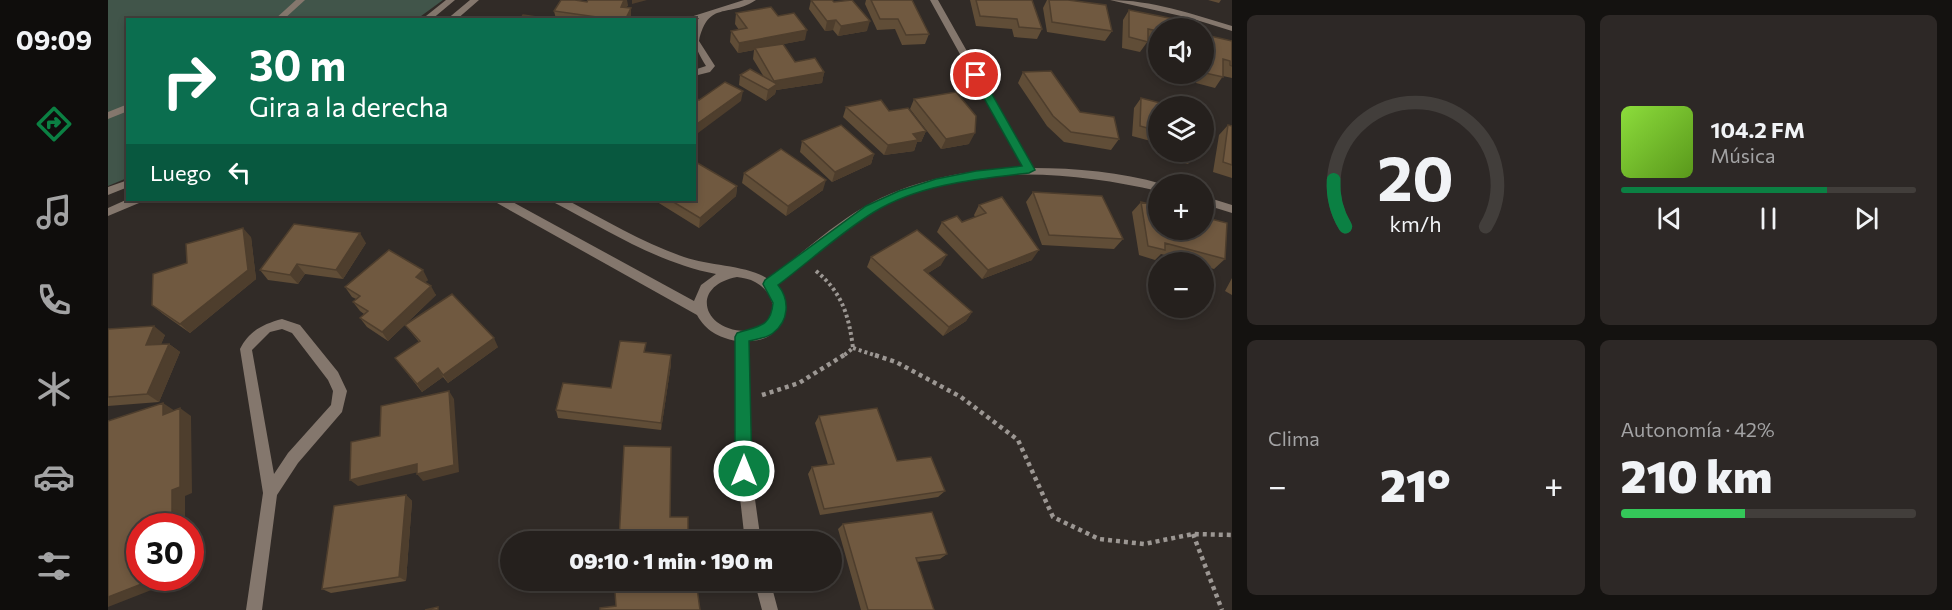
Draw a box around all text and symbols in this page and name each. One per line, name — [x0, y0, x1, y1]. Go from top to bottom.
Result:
map controls — [1148, 18, 1214, 318]
button: sound — [1148, 18, 1214, 84]
text: 09:09 — [16, 23, 92, 56]
text: 30 m — [249, 38, 346, 90]
icon: right — [150, 42, 228, 120]
pin — [950, 49, 1001, 100]
icon: arrive — [959, 58, 992, 91]
text: Gira a la derecha — [249, 90, 448, 123]
button: layers — [1148, 96, 1214, 162]
icon: directions — [33, 103, 75, 145]
text: 104.2 FM — [1711, 116, 1805, 143]
text: 20 — [1377, 138, 1454, 214]
text: Música — [1711, 143, 1775, 167]
icon: left — [223, 156, 256, 189]
text: Luego — [150, 159, 211, 186]
button: + — [1148, 174, 1214, 240]
icon: music — [33, 191, 75, 233]
icon: previous — [1653, 202, 1686, 235]
icon: pause — [1752, 202, 1785, 235]
icon: next — [1850, 202, 1883, 235]
text: km/h — [1390, 211, 1442, 237]
button: − — [1148, 252, 1214, 318]
icon: phone — [33, 279, 75, 321]
icon: climate — [33, 368, 75, 410]
text: Autonomía · 42% — [1621, 417, 1775, 441]
text: Clima — [1268, 426, 1320, 450]
position arrow — [712, 439, 776, 503]
text: 210 km — [1621, 447, 1772, 502]
icon: car — [33, 456, 75, 498]
text: 21° — [1380, 456, 1451, 511]
text: − — [1268, 464, 1287, 505]
text: + — [1544, 464, 1564, 505]
speed limit sign: 30 — [126, 513, 204, 591]
icon: filters — [33, 545, 75, 587]
text: 09:10 · 1 min · 190 m — [569, 547, 773, 574]

